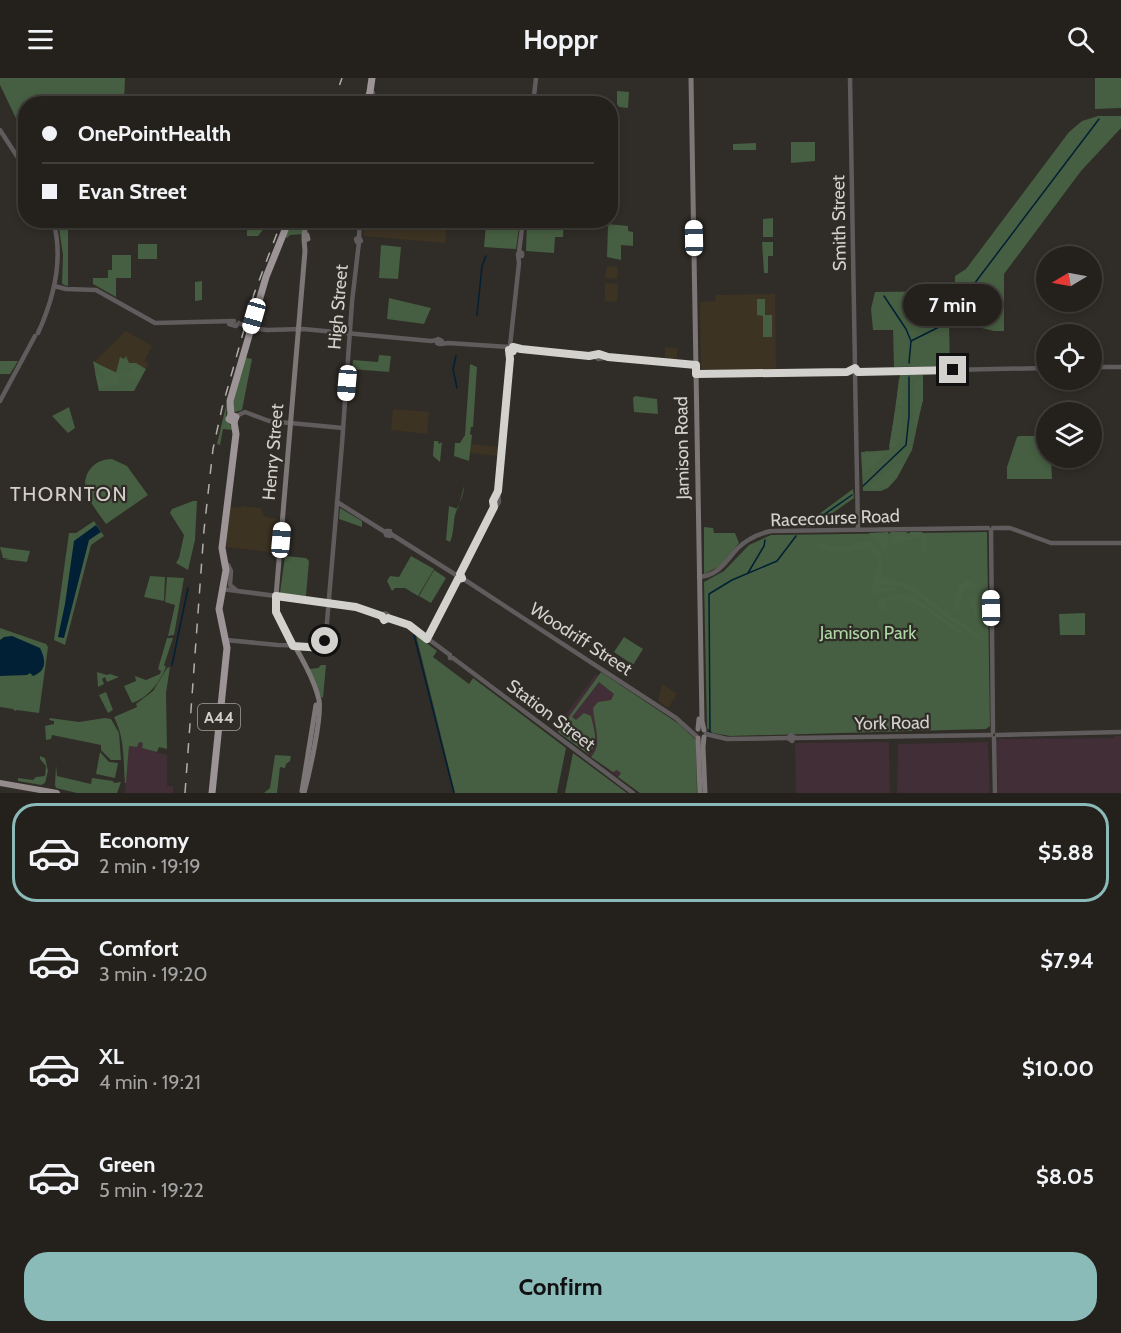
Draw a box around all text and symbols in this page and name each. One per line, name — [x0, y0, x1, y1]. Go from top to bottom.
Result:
icon: menu — [24, 23, 57, 56]
text: Hoppr — [523, 23, 598, 56]
icon: search — [1064, 23, 1097, 56]
text: OnePointHealth — [78, 120, 231, 147]
street label: Smith Street — [827, 175, 851, 271]
text: Evan Street — [78, 178, 187, 205]
car — [685, 220, 703, 256]
north arrow — [1036, 246, 1102, 312]
map controls — [1036, 246, 1102, 468]
street label: High Street — [323, 264, 353, 350]
callout: 7 min — [904, 283, 1002, 325]
text: 7 min — [929, 293, 976, 317]
car — [240, 296, 268, 336]
button: locate — [1036, 324, 1102, 390]
route end — [939, 356, 966, 383]
car — [336, 364, 358, 402]
street label: Jamison Road — [670, 396, 694, 501]
button: layers — [1036, 402, 1102, 468]
street label: Henry Street — [258, 403, 288, 501]
district label: THORNTON — [10, 482, 128, 506]
street label: Racecourse Road — [770, 505, 900, 531]
car — [270, 521, 292, 559]
car — [982, 590, 1000, 626]
street label: Woodriff Street — [526, 598, 636, 680]
park label: Jamison Park — [819, 622, 917, 644]
route start — [311, 627, 338, 654]
street label: Station Street — [502, 675, 600, 755]
road number: A44 — [198, 704, 240, 730]
street label: York Road — [853, 711, 930, 735]
icon: car — [27, 826, 81, 880]
text: Economy — [99, 827, 189, 854]
text: $5.88 — [1038, 839, 1094, 866]
text: 2 min · 19:19 — [99, 854, 201, 878]
icon: car — [27, 934, 81, 988]
text: Comfort — [99, 935, 178, 962]
text: $7.94 — [1040, 947, 1094, 974]
text: 3 min · 19:20 — [99, 962, 208, 986]
icon: car — [27, 1042, 81, 1096]
text: XL — [99, 1043, 124, 1070]
text: $10.00 — [1022, 1055, 1094, 1082]
text: 4 min · 19:21 — [99, 1070, 201, 1094]
icon: car — [27, 1150, 81, 1204]
text: Green — [99, 1151, 155, 1178]
text: $8.05 — [1036, 1163, 1094, 1190]
text: 5 min · 19:22 — [99, 1178, 204, 1202]
button: Confirm — [24, 1252, 1097, 1321]

